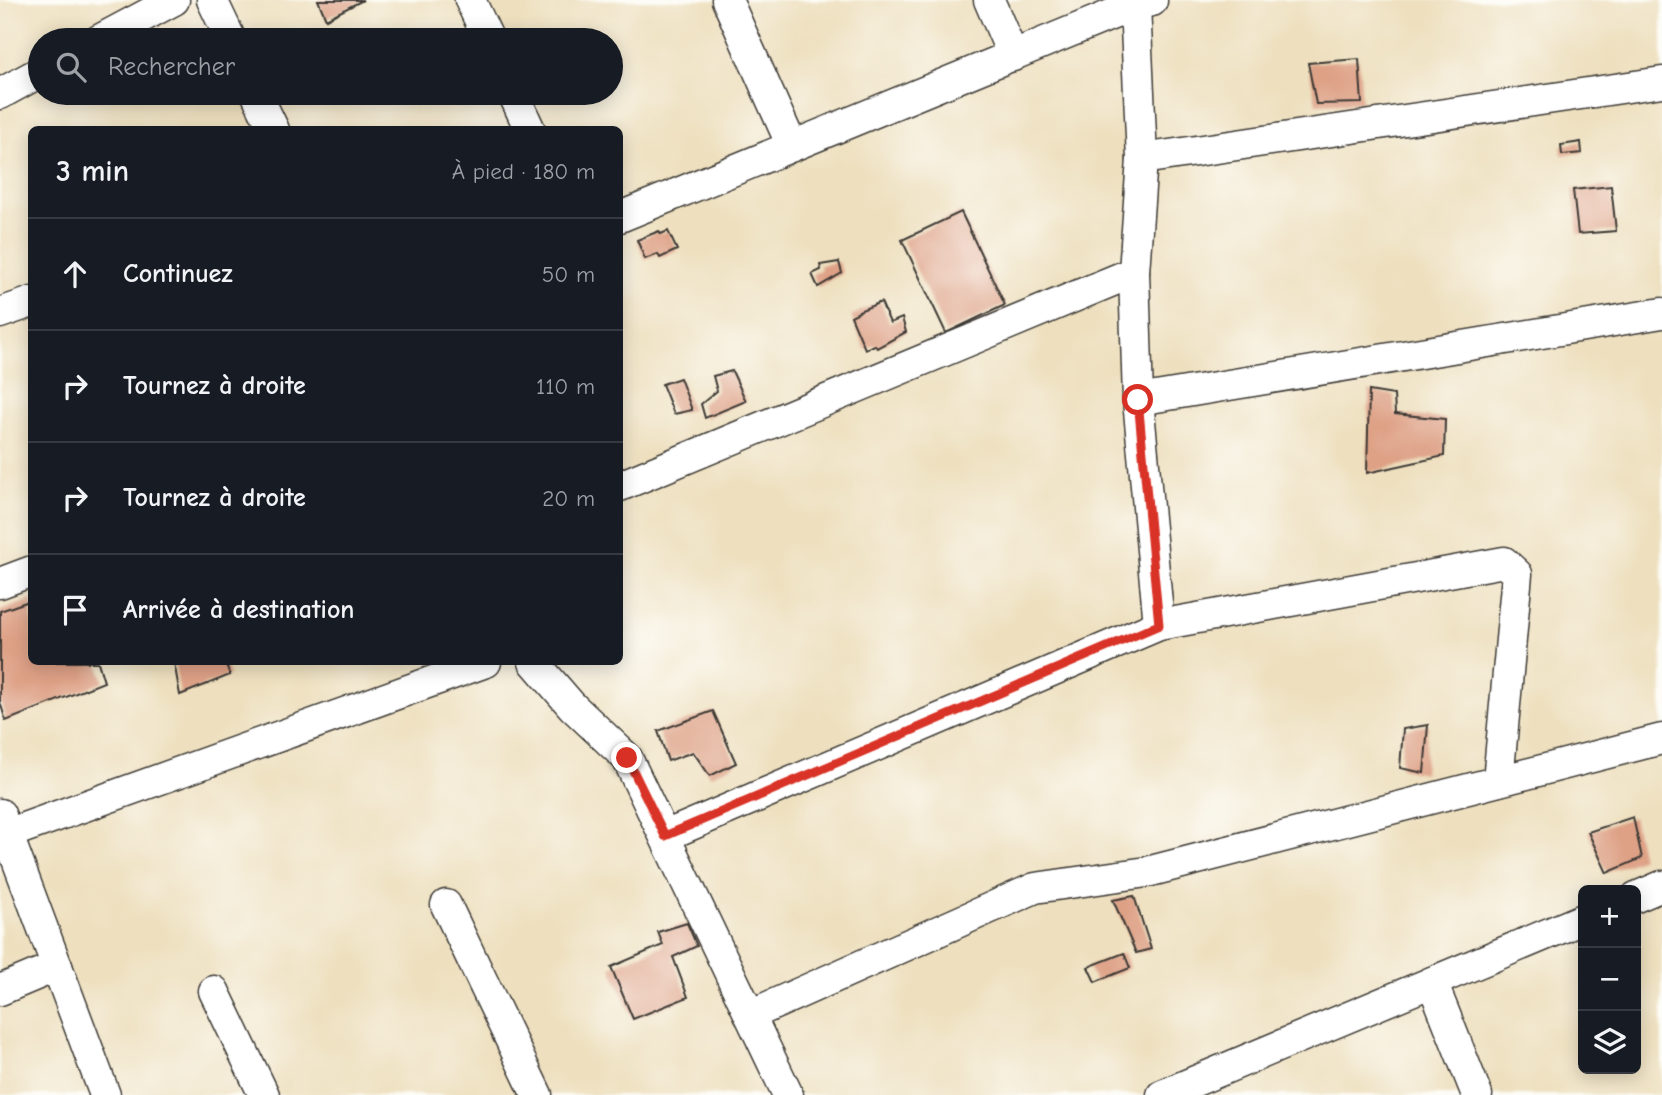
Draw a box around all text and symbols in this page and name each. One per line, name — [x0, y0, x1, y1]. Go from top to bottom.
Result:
search box — [28, 28, 623, 105]
icon: search — [52, 48, 90, 86]
text: Rechercher — [108, 52, 235, 82]
text: 3 min — [56, 154, 129, 189]
text: À pied · 180 m — [452, 158, 595, 185]
icon: ahead — [56, 255, 94, 293]
text: Continuez — [123, 259, 233, 289]
text: 50 m — [542, 261, 595, 288]
icon: right — [56, 367, 94, 405]
text: Tournez à droite — [123, 371, 306, 401]
text: 110 m — [536, 373, 595, 400]
route start — [1122, 384, 1153, 415]
icon: right — [56, 479, 94, 517]
text: Tournez à droite — [123, 483, 306, 513]
text: 20 m — [542, 485, 595, 512]
icon: arrive — [56, 591, 94, 629]
text: Arrivée à destination — [123, 595, 354, 625]
route end — [611, 742, 642, 773]
map controls — [1578, 885, 1641, 1074]
button: + — [1578, 885, 1641, 948]
button: − — [1578, 948, 1641, 1011]
button: layers — [1578, 1011, 1641, 1074]

